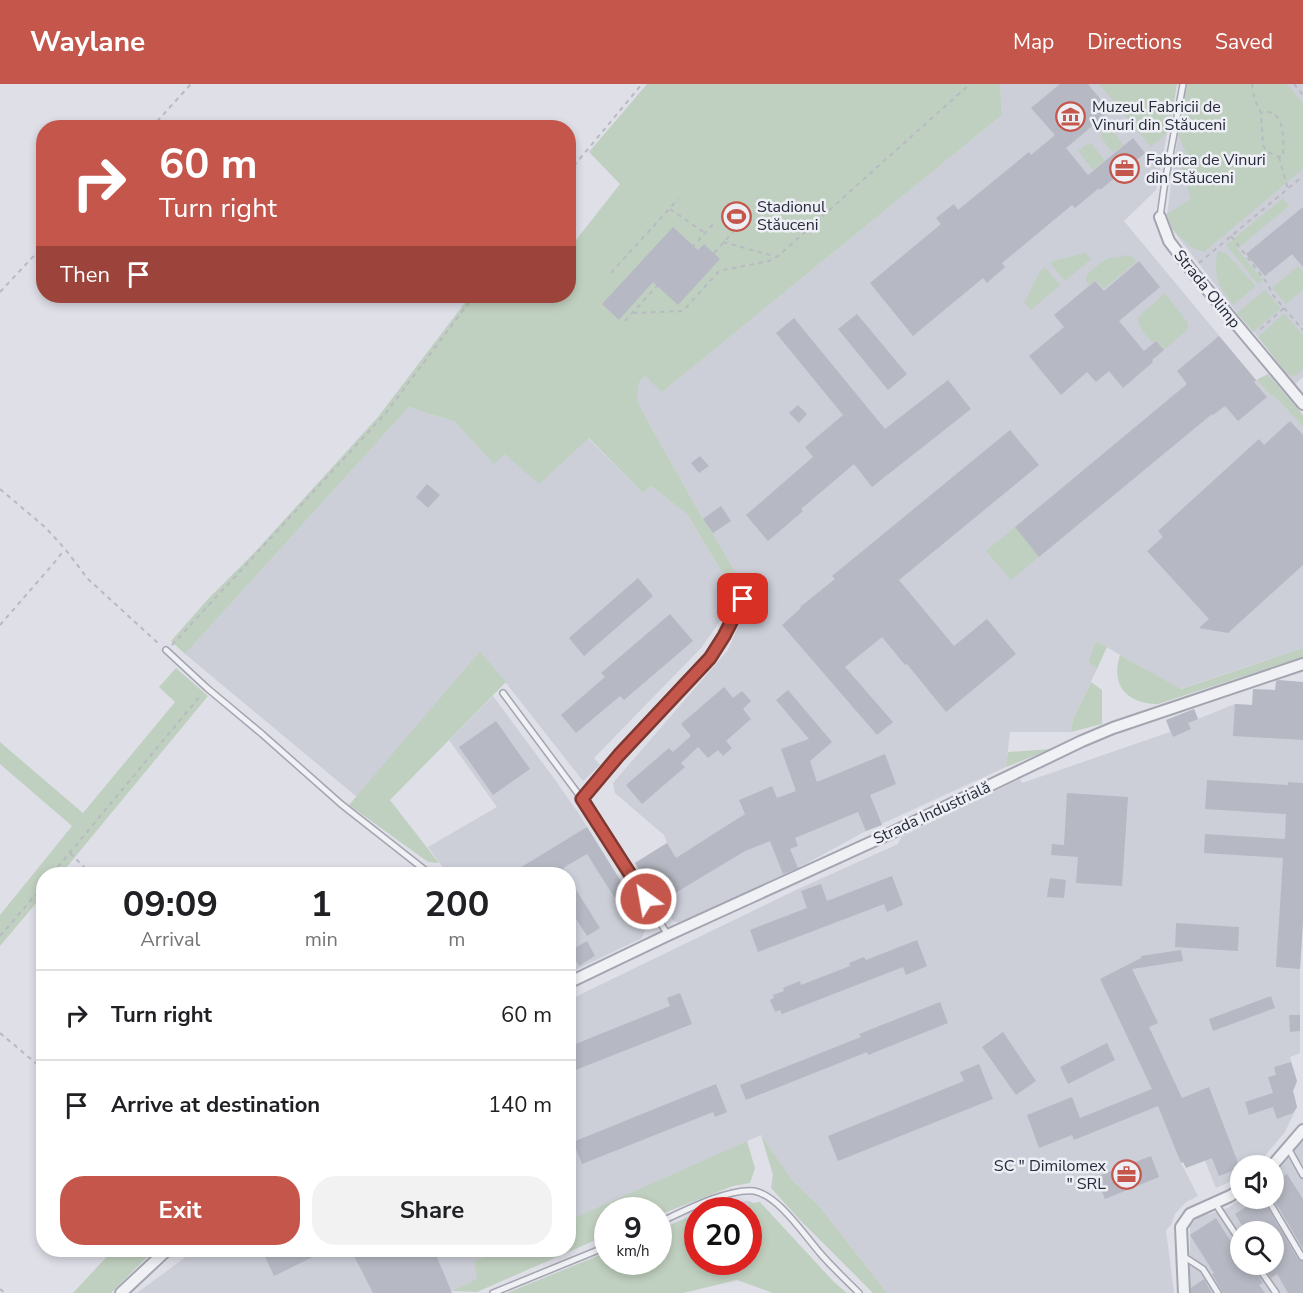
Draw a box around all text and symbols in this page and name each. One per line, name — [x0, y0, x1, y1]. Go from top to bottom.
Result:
text: Waylane — [30, 23, 145, 61]
text: Map — [1013, 28, 1054, 56]
text: Directions — [1087, 28, 1182, 56]
text: Saved — [1215, 28, 1273, 56]
place label: Muzeul Fabricii de Vinuri din Stăuceni — [1091, 96, 1226, 136]
museum icon: Muzeul Fabricii de Vinuri din Stăuceni — [1055, 100, 1087, 132]
text: 60 m — [159, 136, 258, 193]
icon: right — [60, 144, 138, 222]
place label: Fabrica de Vinuri din Stăuceni — [1146, 149, 1266, 189]
office icon: Fabrica de Vinuri din Stăuceni — [1109, 153, 1141, 185]
text: Turn right — [159, 190, 277, 227]
place label: Stadionul Stăuceni — [757, 196, 826, 236]
sports icon: Stadionul Stăuceni — [720, 200, 752, 232]
street label: Strada Olimp — [1168, 245, 1246, 333]
icon: arrive — [122, 258, 155, 291]
text: Then — [60, 260, 110, 290]
pin — [717, 573, 768, 624]
icon: arrive — [726, 582, 759, 615]
street label: Strada Industrială — [870, 776, 994, 850]
position arrow — [614, 867, 678, 931]
text: 09:09 — [123, 880, 218, 929]
text: 1 — [310, 880, 332, 929]
text: 200 — [424, 880, 489, 929]
text: Arrival — [140, 926, 200, 953]
text: min — [305, 926, 338, 953]
text: m — [448, 926, 465, 953]
icon: right — [60, 999, 93, 1032]
text: Turn right — [111, 1000, 212, 1030]
text: 60 m — [501, 1000, 552, 1030]
icon: arrive — [60, 1089, 93, 1122]
text: Arrive at destination — [111, 1090, 320, 1120]
text: 140 m — [488, 1090, 552, 1120]
place label: SC " Dimilomex " SRL — [994, 1155, 1107, 1195]
map controls — [1230, 1155, 1284, 1275]
button: sound — [1230, 1155, 1284, 1209]
office icon: SC " Dimilomex " SRL — [1111, 1159, 1143, 1191]
button: Exit — [60, 1176, 300, 1245]
button: Share — [312, 1176, 552, 1245]
speed limit sign: 20 — [684, 1197, 762, 1275]
text: 9 — [624, 1208, 642, 1249]
button: search — [1230, 1221, 1284, 1275]
text: km/h — [616, 1241, 650, 1261]

